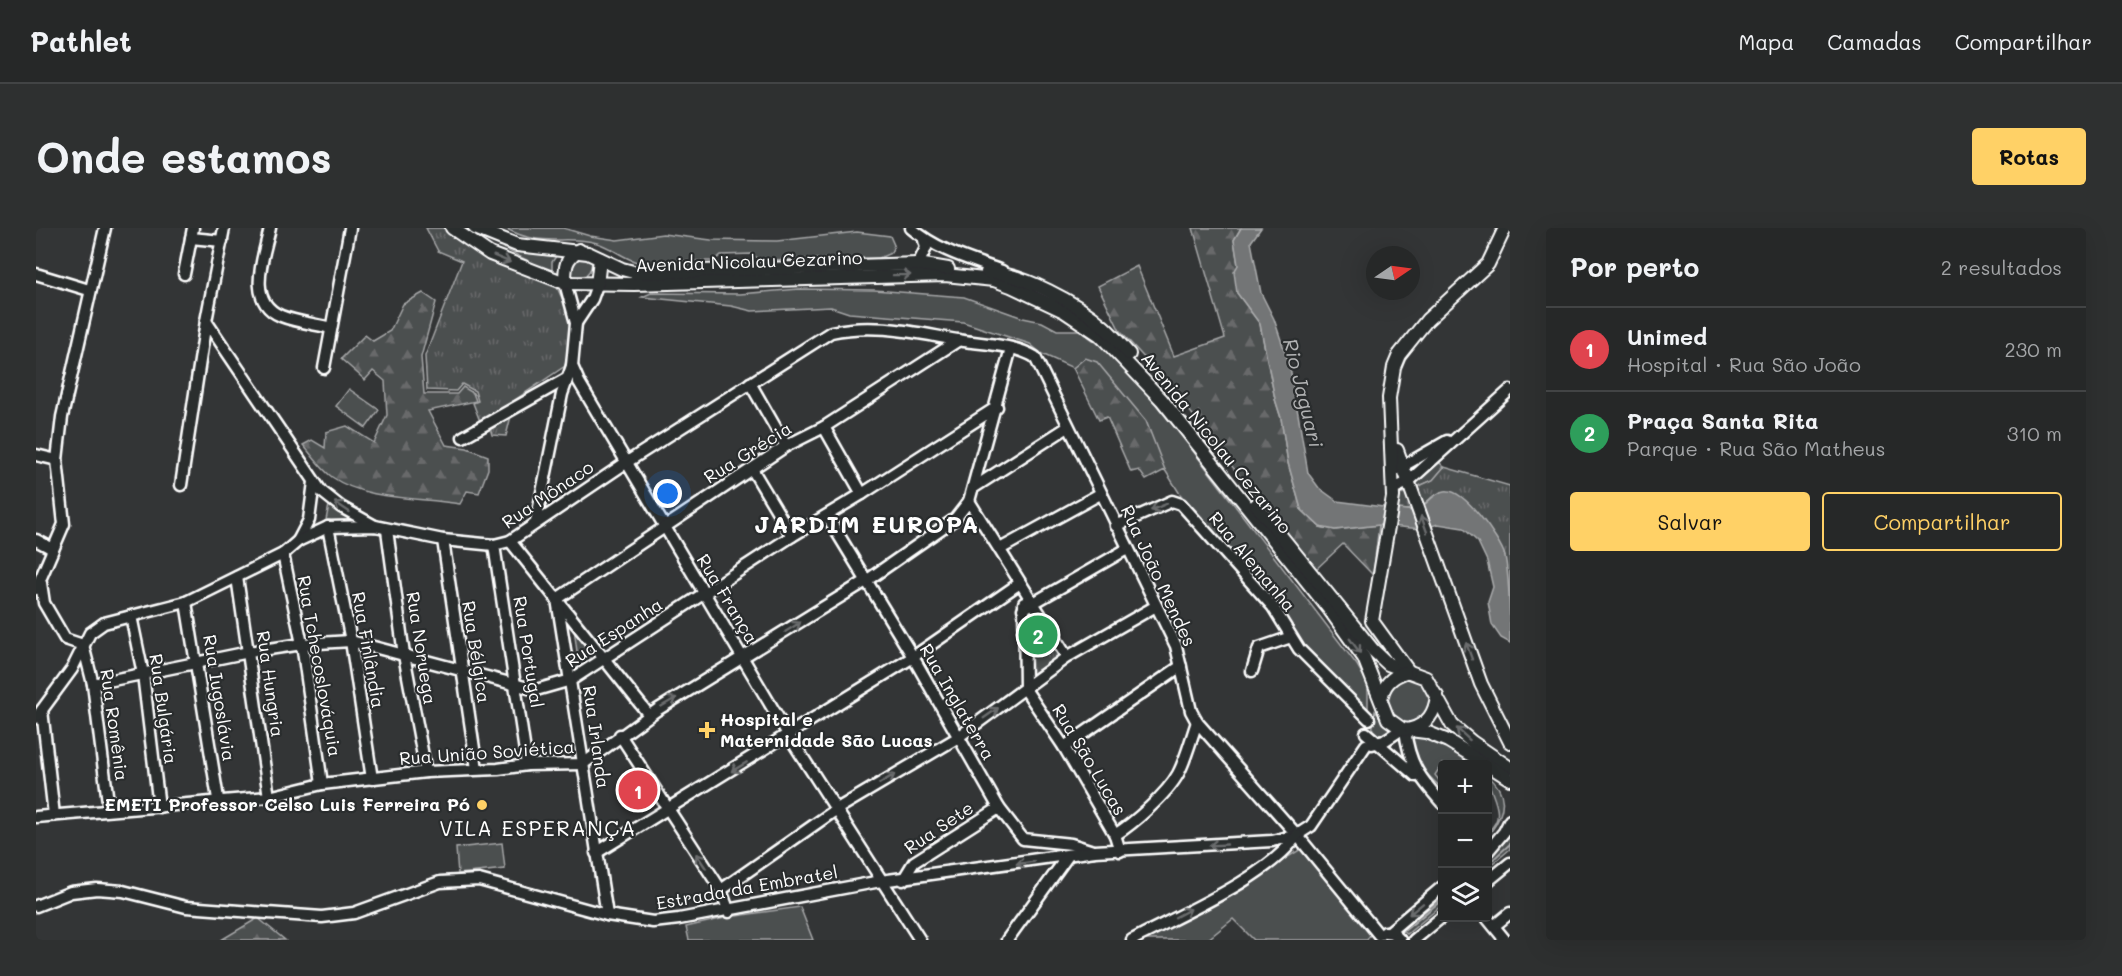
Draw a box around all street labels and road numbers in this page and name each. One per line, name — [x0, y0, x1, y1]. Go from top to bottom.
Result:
street label: Avenida Nicolau Cezarino — [635, 245, 863, 277]
street label: Avenida Nicolau Cezarino — [1136, 347, 1298, 538]
street label: Rua Grécia — [699, 416, 796, 489]
street label: Rua Mônaco — [497, 454, 598, 534]
street label: Rua João Mendes — [1116, 501, 1202, 650]
street label: Rua Alemanha — [1204, 506, 1302, 616]
street label: Rua França — [692, 549, 764, 648]
street label: Rua Tchecoslováquia — [292, 573, 348, 758]
street label: Rua Finlândia — [347, 590, 391, 710]
street label: Rua Noruega — [401, 590, 443, 706]
street label: Rua Espanha — [560, 592, 667, 672]
street label: Rua Portugal — [508, 594, 550, 710]
street label: Rua Bélgica — [457, 599, 497, 705]
street label: Rua Hungria — [252, 629, 290, 739]
street label: Rua Iugoslávia — [198, 633, 242, 763]
street label: Rua Inglaterra — [915, 639, 1001, 764]
street label: Rua Bulgária — [144, 652, 184, 766]
street label: Rua Romênia — [95, 667, 135, 782]
street label: Rua Irlanda — [578, 684, 616, 790]
street label: Rua São Lucas — [1047, 699, 1133, 820]
street label: Rua União Soviética — [398, 734, 575, 770]
street label: Rua Sete — [899, 795, 978, 859]
street label: Estrada da Embratel — [654, 859, 839, 915]

